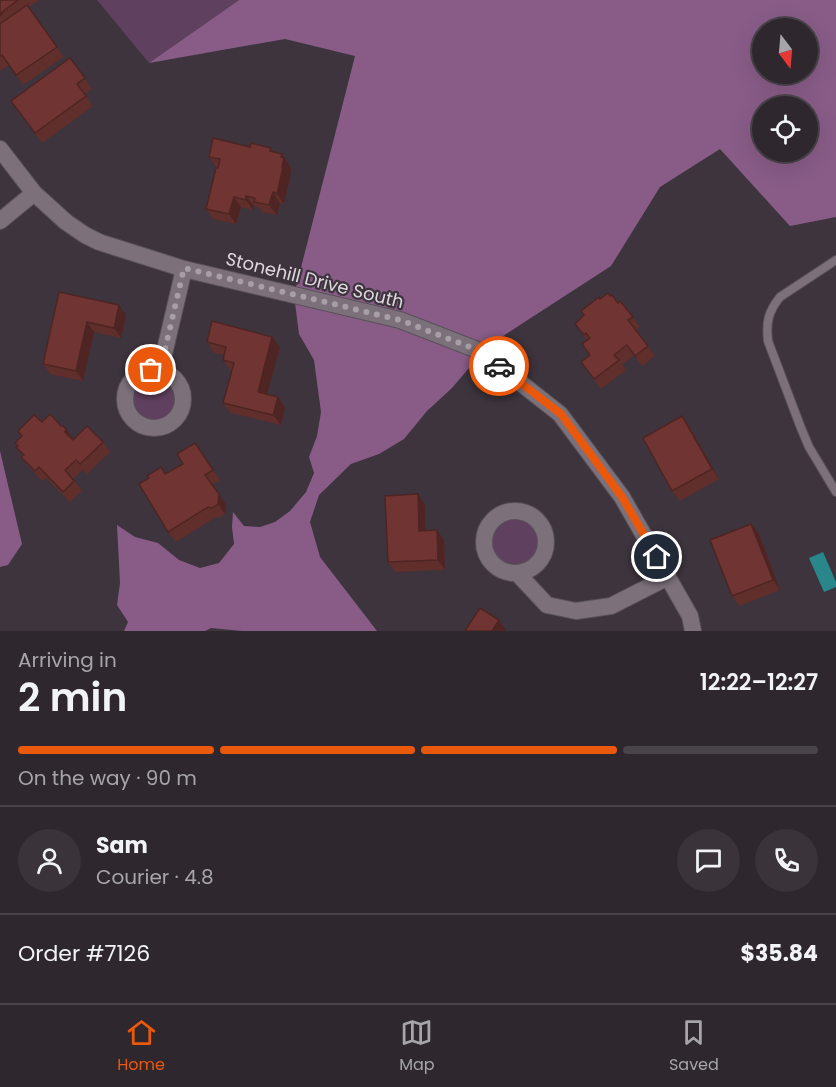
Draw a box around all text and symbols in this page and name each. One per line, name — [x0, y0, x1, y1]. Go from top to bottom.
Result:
north arrow — [752, 18, 818, 84]
map controls — [752, 18, 818, 162]
button: locate — [752, 96, 818, 162]
street label: Stonehill Drive South — [223, 246, 407, 314]
courier — [469, 336, 529, 396]
pin — [125, 344, 176, 395]
icon: car — [483, 350, 516, 383]
icon: bag — [134, 353, 167, 386]
pin — [631, 531, 682, 582]
icon: home — [640, 540, 673, 573]
text: Arriving in — [18, 646, 117, 674]
text: 12:22–12:27 — [700, 667, 818, 698]
text: 2 min — [18, 670, 127, 725]
text: On the way · 90 m — [18, 764, 197, 792]
button: person — [18, 829, 81, 892]
button: chat — [677, 829, 740, 892]
button: phone — [755, 829, 818, 892]
text: Sam — [96, 830, 148, 861]
text: Courier · 4.8 — [96, 863, 214, 891]
text: Order #7126 — [18, 938, 150, 969]
text: $35.84 — [741, 938, 818, 969]
tab: Home — [117, 1016, 165, 1077]
tab: Map — [399, 1016, 435, 1077]
tab: Saved — [669, 1016, 719, 1077]

